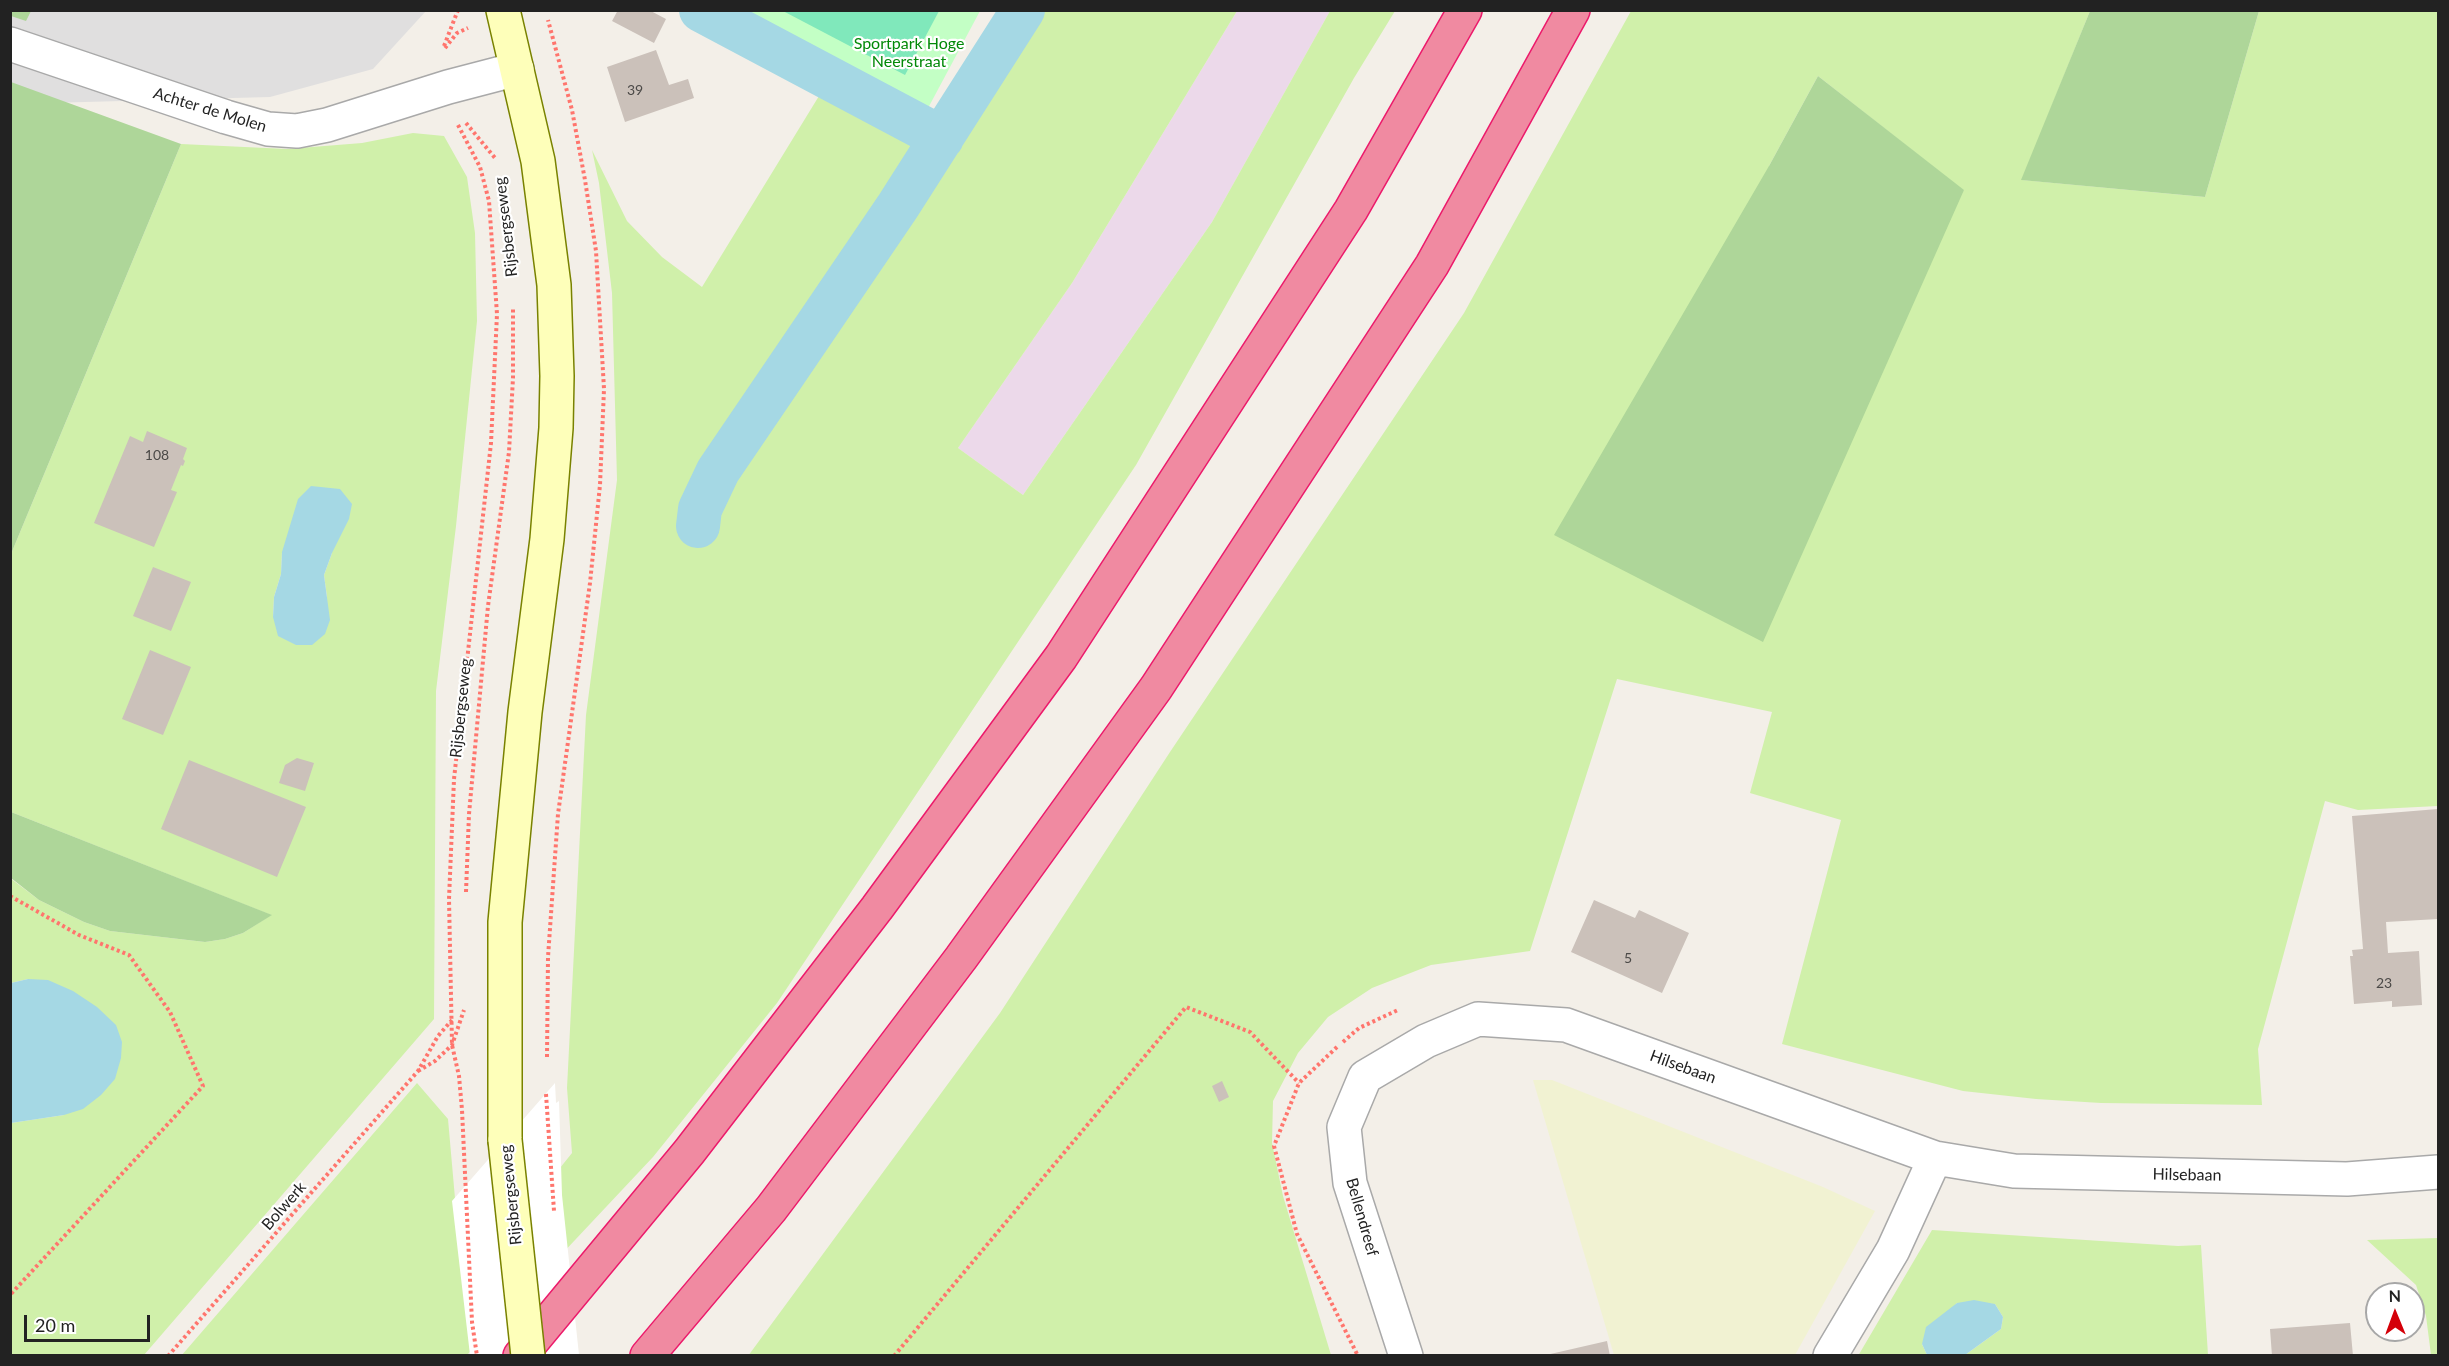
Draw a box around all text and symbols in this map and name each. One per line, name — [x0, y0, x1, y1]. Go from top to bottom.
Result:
park label: Sportpark Hoge Neerstraat — [854, 34, 964, 72]
house number: 39 — [627, 82, 643, 98]
street label: Achter de Molen — [151, 84, 269, 136]
street label: Rijsbergseweg — [490, 176, 522, 278]
house number: 108 — [145, 447, 169, 463]
street label: Rijsbergseweg — [446, 657, 476, 759]
house number: 5 — [1624, 950, 1632, 966]
house number: 23 — [2376, 975, 2392, 991]
street label: Hilsebaan — [1647, 1046, 1719, 1088]
street label: Rijsbergseweg — [496, 1144, 526, 1246]
street label: Hilsebaan — [2152, 1165, 2222, 1185]
street label: Bellendreef — [1342, 1176, 1382, 1258]
street label: Bolwerk — [258, 1178, 310, 1234]
north arrow — [2365, 1282, 2425, 1342]
text: N — [2388, 1286, 2401, 1305]
scale bar — [27, 1303, 153, 1341]
text: 20 m — [35, 1314, 75, 1336]

